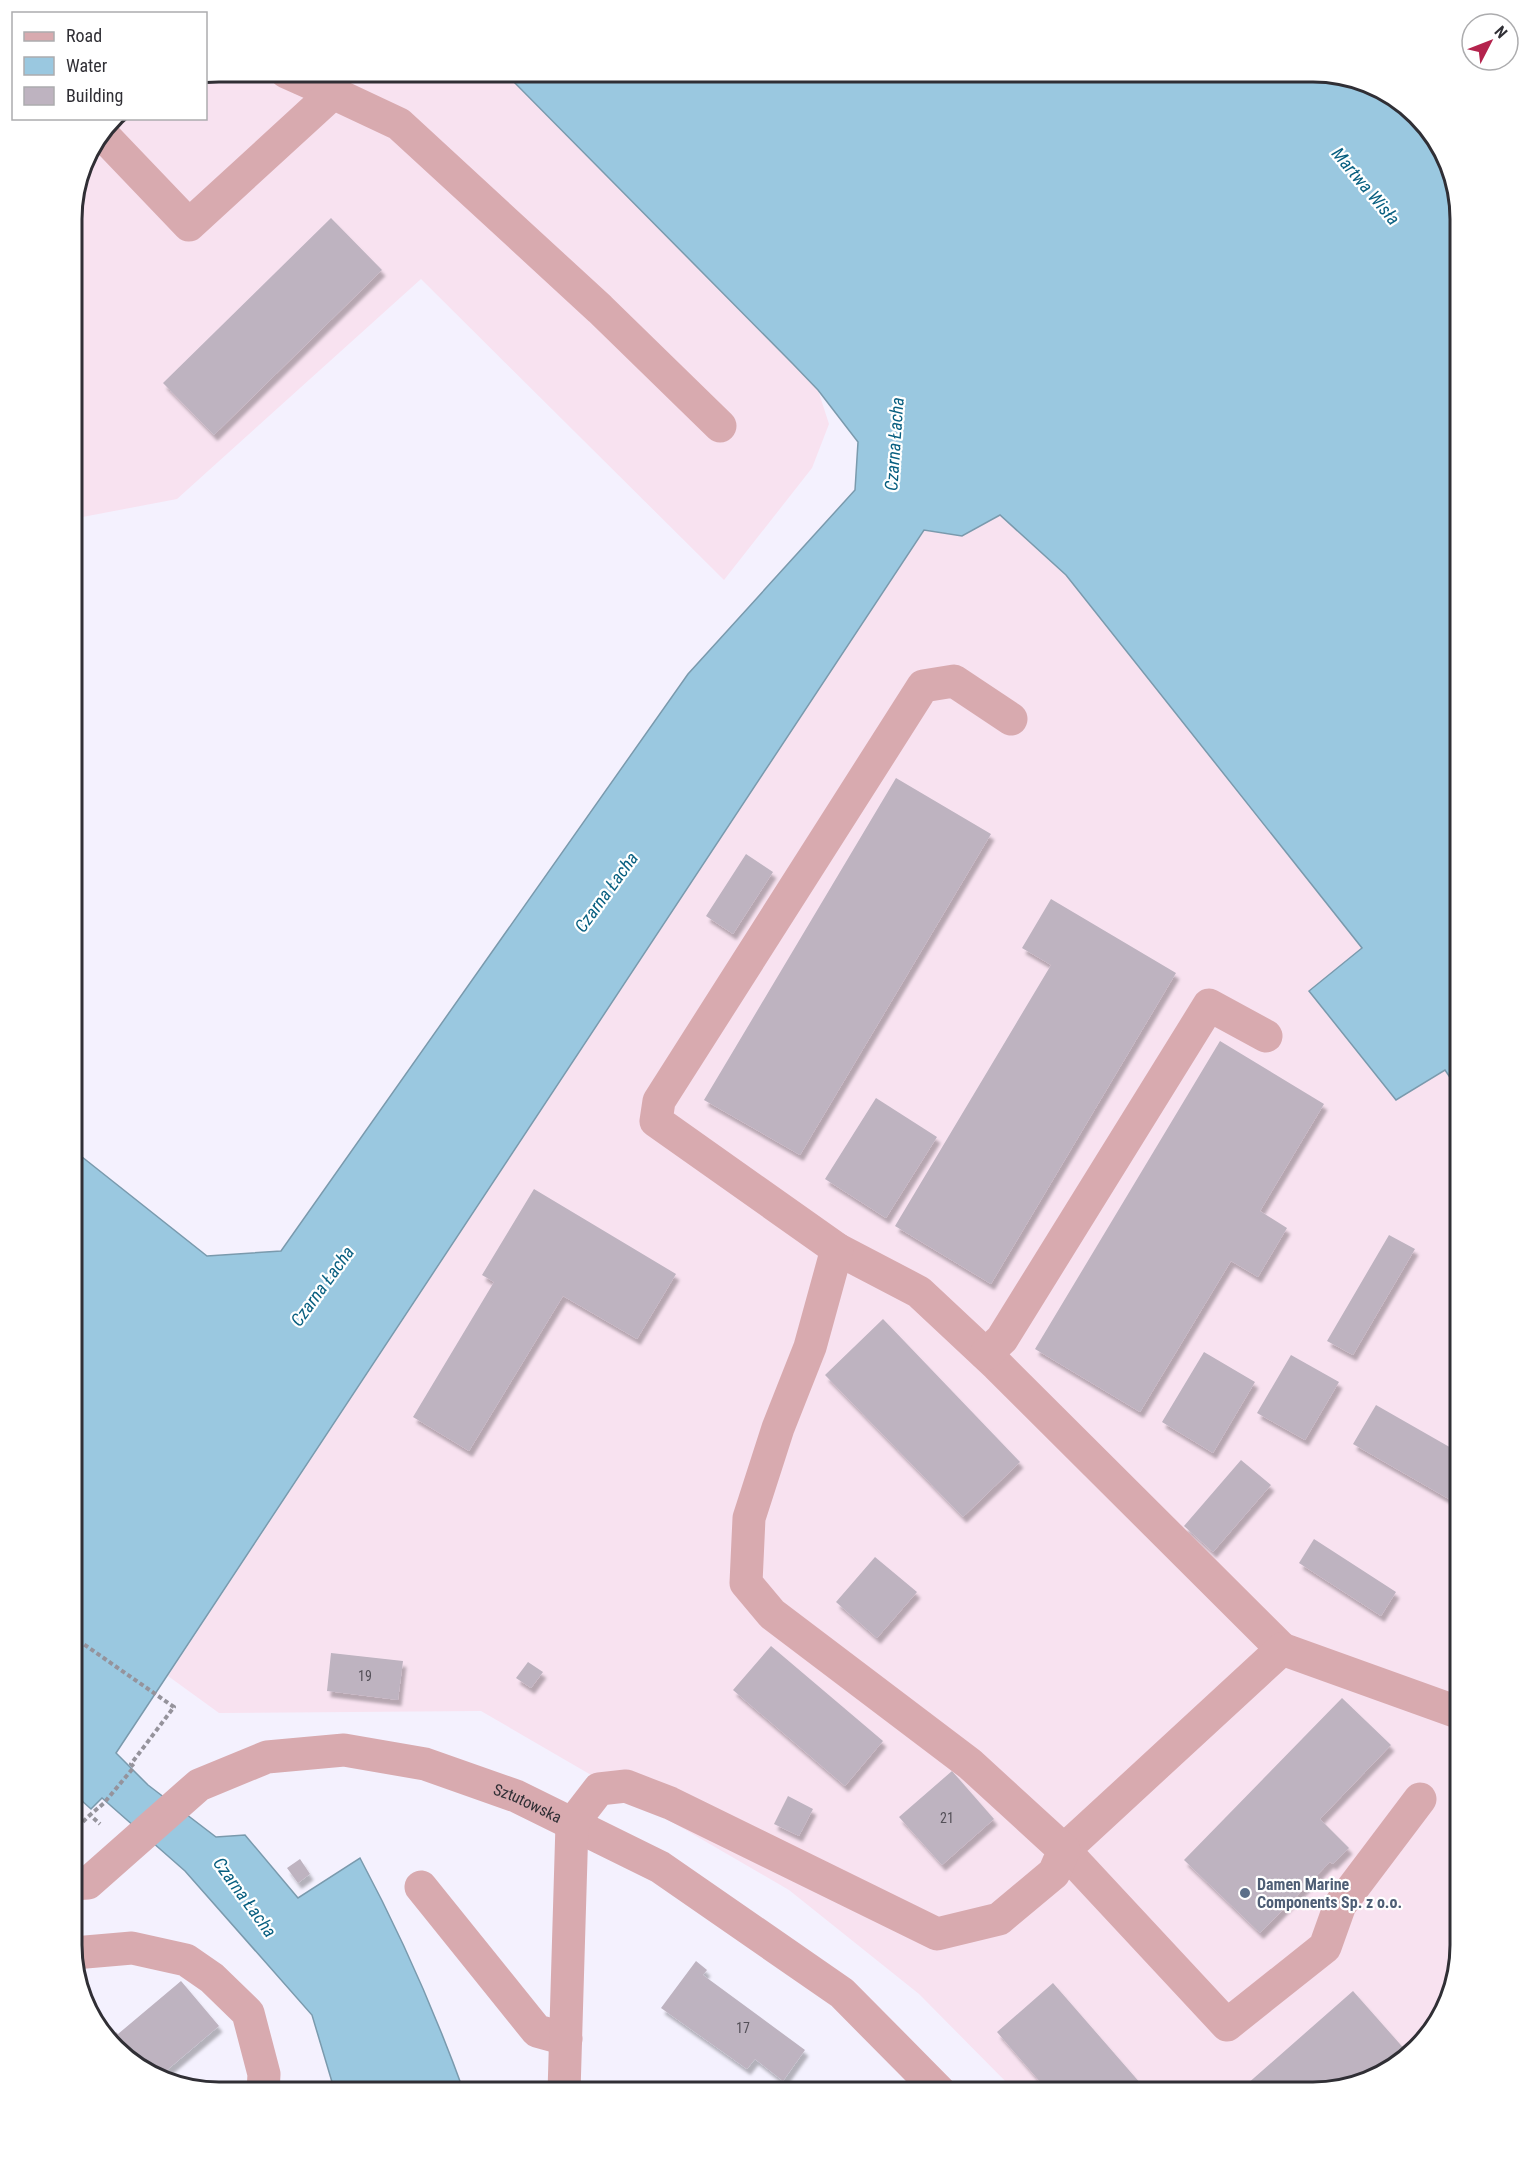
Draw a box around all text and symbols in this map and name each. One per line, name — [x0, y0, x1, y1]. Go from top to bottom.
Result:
legend — [12, 12, 207, 120]
north arrow — [1460, 12, 1520, 72]
text: N — [1490, 22, 1511, 42]
text: Road — [66, 25, 102, 46]
text: Water — [66, 55, 108, 76]
text: Building — [66, 85, 123, 106]
water label: Martwa Wisła — [1328, 143, 1404, 229]
water label: Czarna Łacha — [880, 397, 908, 491]
water label: Czarna Łacha — [570, 848, 642, 936]
water label: Czarna Łacha — [286, 1242, 358, 1330]
house number: 19 — [358, 1668, 372, 1684]
street label: Sztutowska — [491, 1779, 565, 1827]
house number: 21 — [940, 1810, 954, 1826]
water label: Czarna Łacha — [209, 1853, 281, 1941]
place label: Damen Marine Components Sp. z o.o. — [1257, 1875, 1402, 1912]
marker: Damen Marine Components Sp. z o.o. — [1238, 1886, 1252, 1900]
house number: 17 — [736, 2020, 750, 2036]

